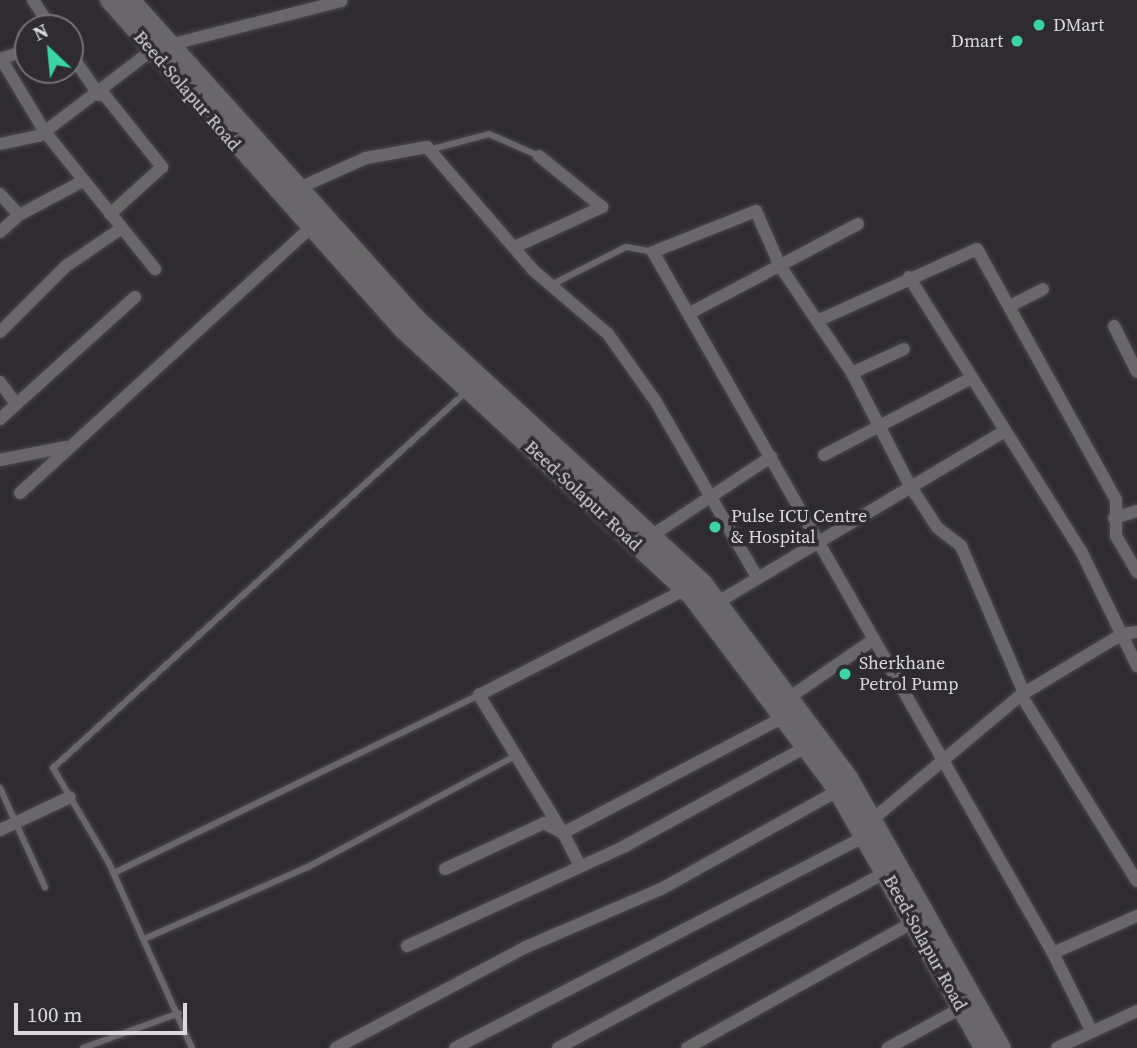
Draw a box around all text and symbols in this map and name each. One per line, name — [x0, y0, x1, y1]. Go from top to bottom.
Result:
north arrow — [14, 14, 84, 84]
place label: DMart — [1053, 14, 1104, 36]
text: N — [29, 17, 53, 47]
marker: DMart — [1031, 17, 1047, 33]
street label: Beed-Solapur Road — [129, 27, 245, 155]
place label: Dmart — [951, 30, 1003, 52]
marker: Dmart — [1009, 33, 1025, 49]
street label: Beed-Solapur Road — [520, 436, 646, 556]
place label: Pulse ICU Centre & Hospital — [731, 506, 867, 548]
marker: Pulse ICU Centre & Hospital — [705, 517, 725, 537]
place label: Sherkhane Petrol Pump — [859, 653, 959, 696]
marker: Sherkhane Petrol Pump — [837, 666, 853, 682]
street label: Beed-Solapur Road — [879, 871, 971, 1015]
scale bar — [18, 988, 191, 1032]
text: 100 m — [27, 1000, 82, 1029]

